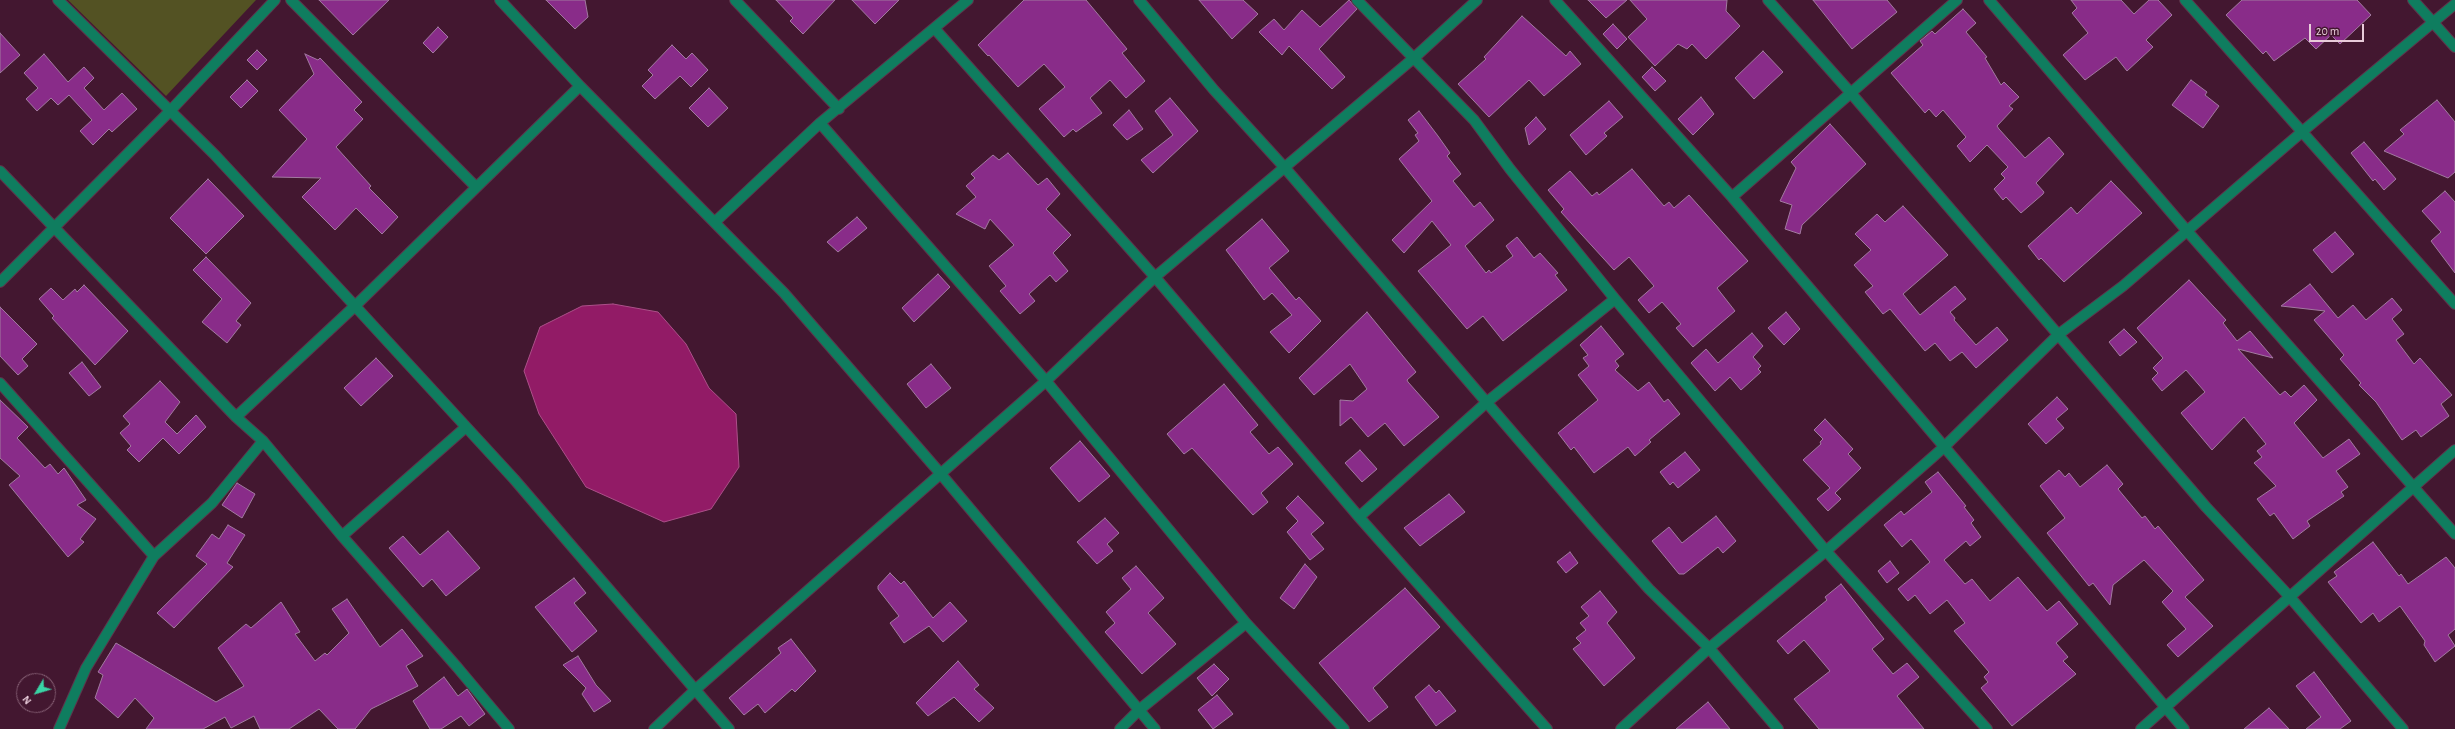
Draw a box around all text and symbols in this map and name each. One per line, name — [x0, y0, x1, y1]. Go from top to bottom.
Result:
scale bar — [2311, 16, 2366, 42]
text: 20 m — [2316, 25, 2339, 37]
north arrow — [16, 673, 56, 713]
text: N — [20, 694, 34, 706]

